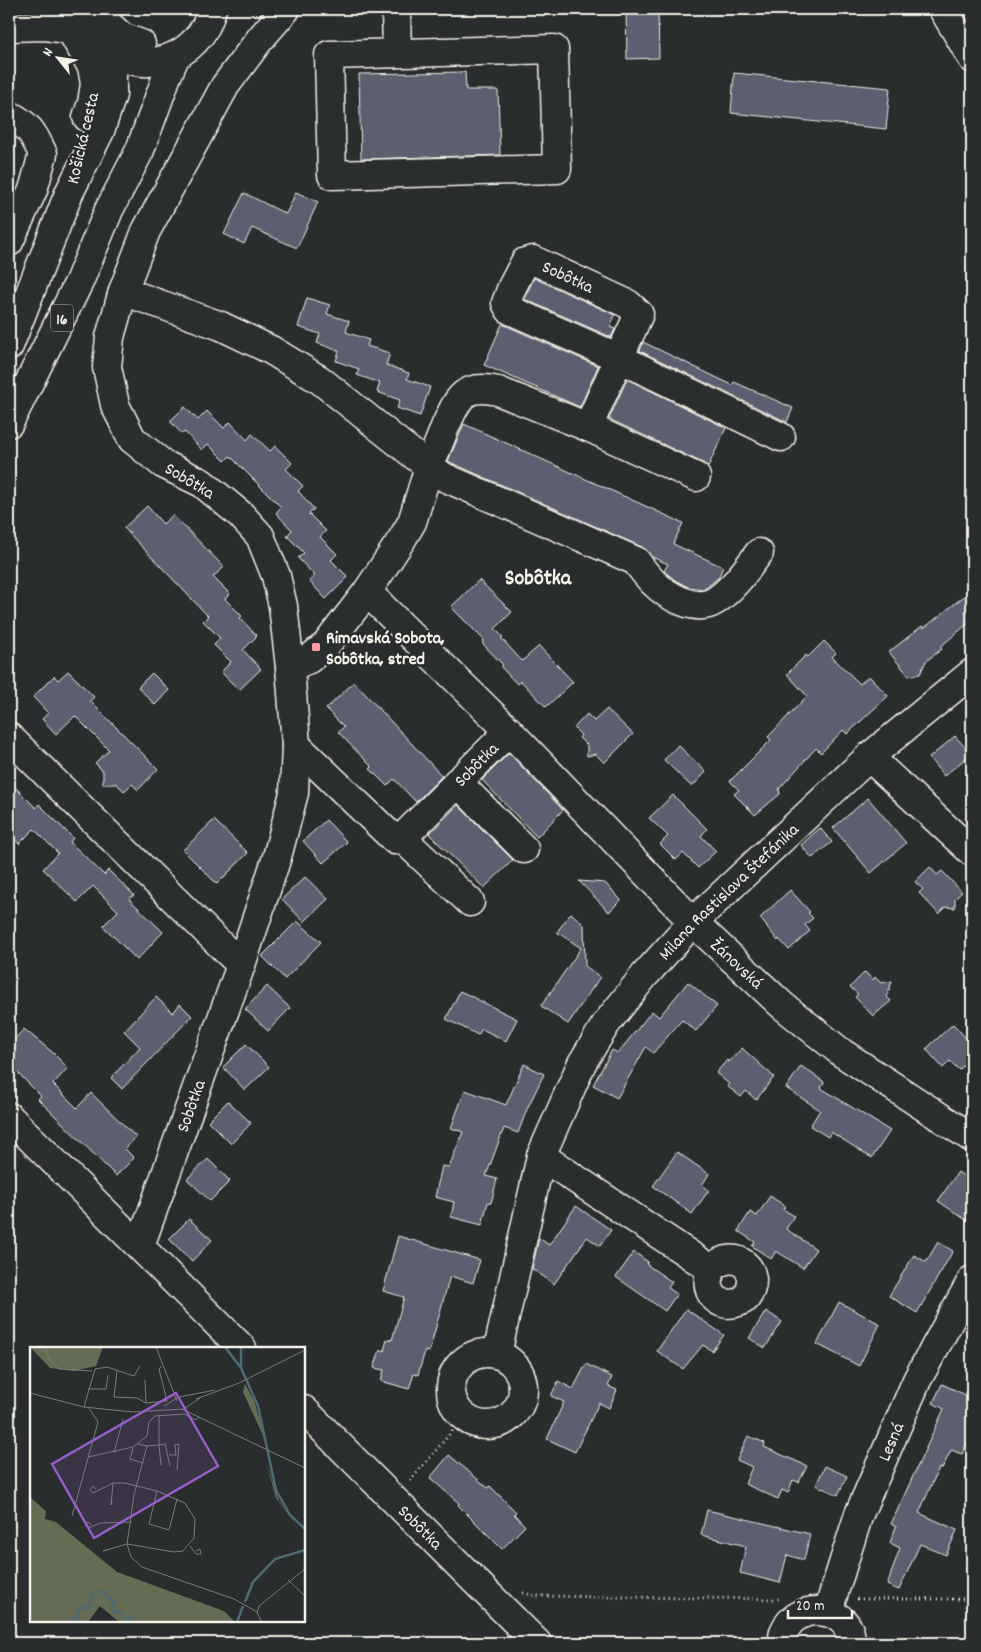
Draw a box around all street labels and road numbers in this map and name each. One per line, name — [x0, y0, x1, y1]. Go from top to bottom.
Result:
street label: Košická cesta — [62, 90, 107, 187]
street label: Sobôtka — [537, 256, 597, 302]
road number: 16 — [51, 304, 73, 332]
street label: Sobôtka — [159, 457, 219, 507]
street label: Sobôtka — [450, 737, 506, 794]
street label: Milana Rastislava Štefánika — [654, 818, 806, 967]
street label: Žánovská — [703, 934, 768, 996]
street label: Sobôtka — [172, 1076, 214, 1136]
street label: Lesná — [873, 1419, 912, 1466]
street label: Sobôtka — [391, 1500, 447, 1557]

